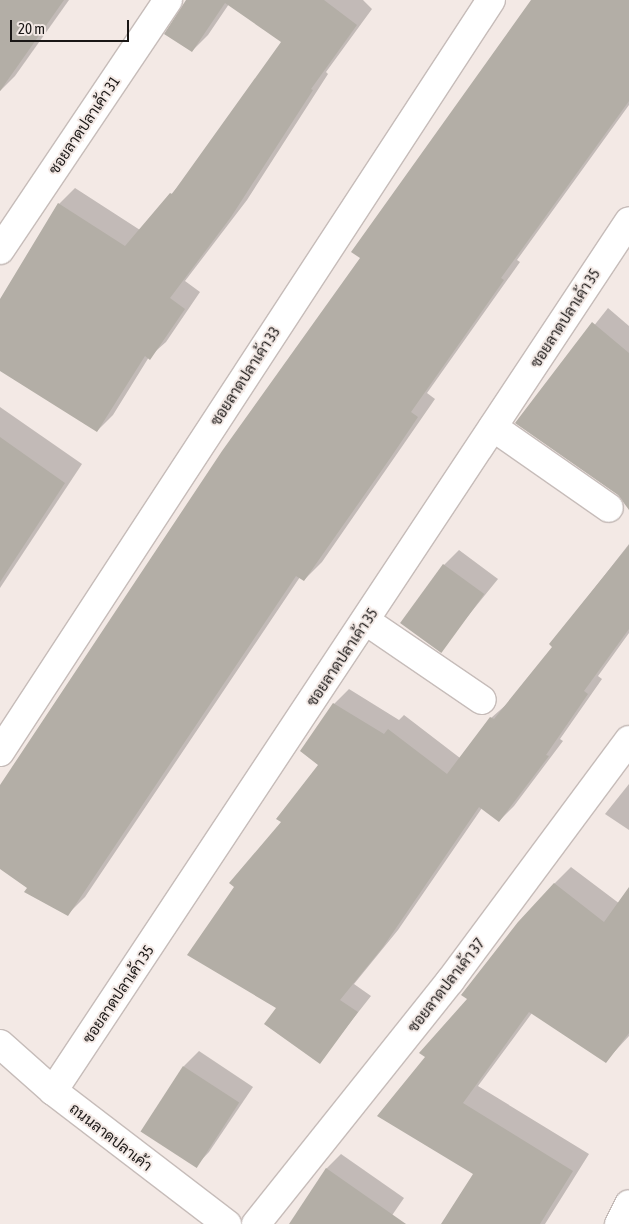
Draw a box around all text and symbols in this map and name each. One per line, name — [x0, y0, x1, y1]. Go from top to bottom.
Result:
scale bar — [12, 10, 131, 42]
text: 20 m — [18, 20, 45, 37]
street label: ซอยลาดปลาเค้า 31 — [45, 73, 123, 177]
street label: ซอยลาดปลาเค้า 35 — [526, 265, 604, 371]
street label: ซอยลาดปลาเค้า 33 — [206, 323, 284, 429]
street label: ซอยลาดปลาเค้า 35 — [303, 605, 381, 709]
street label: ซอยลาดปลาเค้า 37 — [404, 934, 488, 1036]
street label: ซอยลาดปลาเค้า 35 — [79, 942, 157, 1046]
street label: ถนนลาดปลาเค้า — [66, 1099, 156, 1175]

